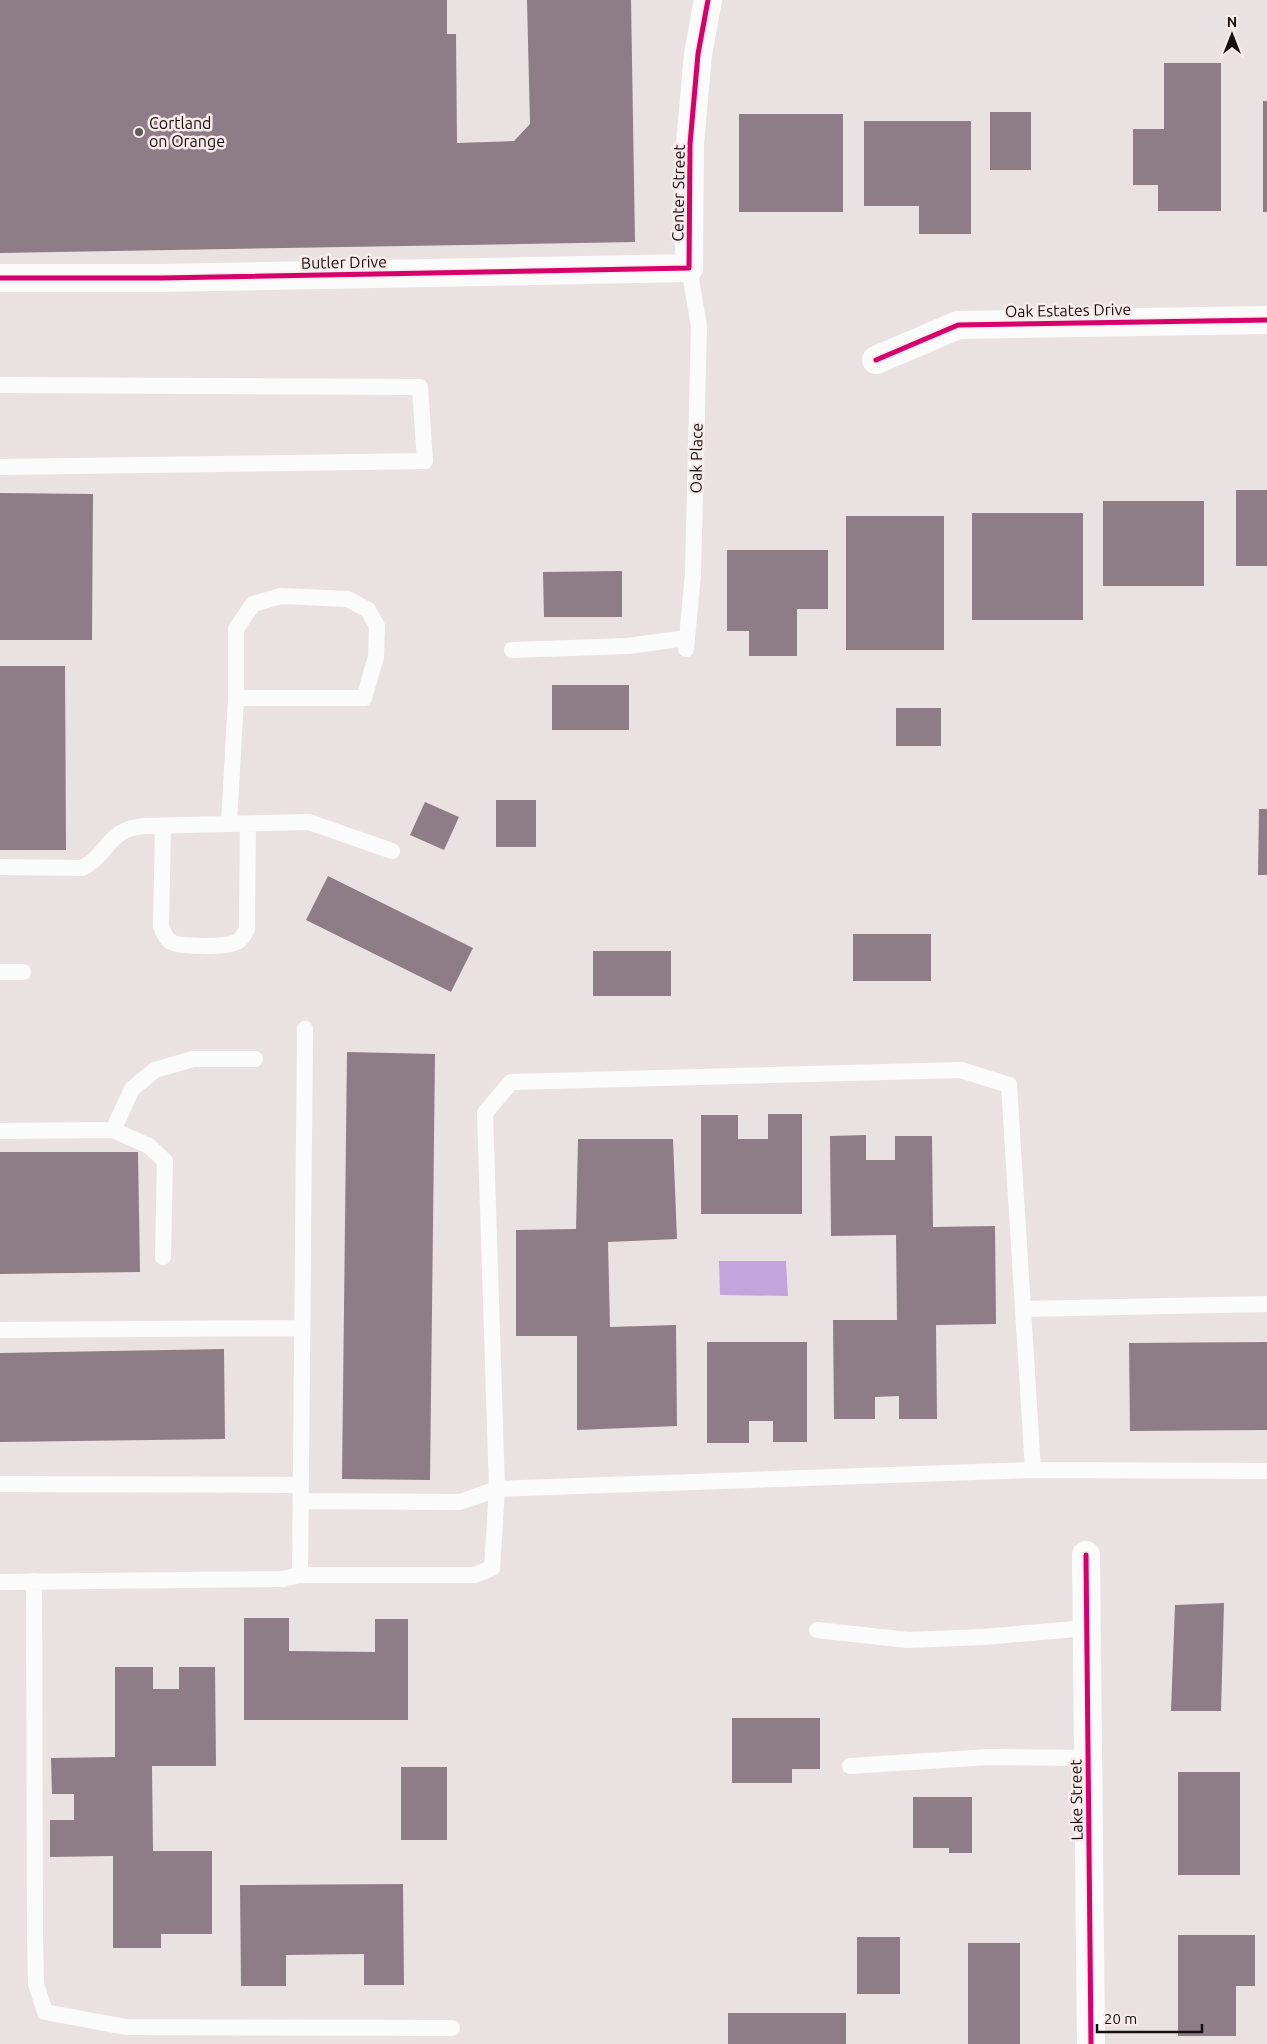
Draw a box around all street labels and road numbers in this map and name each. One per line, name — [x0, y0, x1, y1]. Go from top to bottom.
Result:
street label: Center Street — [668, 144, 688, 242]
street label: Butler Drive — [301, 252, 387, 272]
street label: Oak Estates Drive — [1005, 300, 1131, 320]
street label: Oak Place — [686, 423, 706, 493]
street label: Lake Street — [1066, 1758, 1086, 1841]

